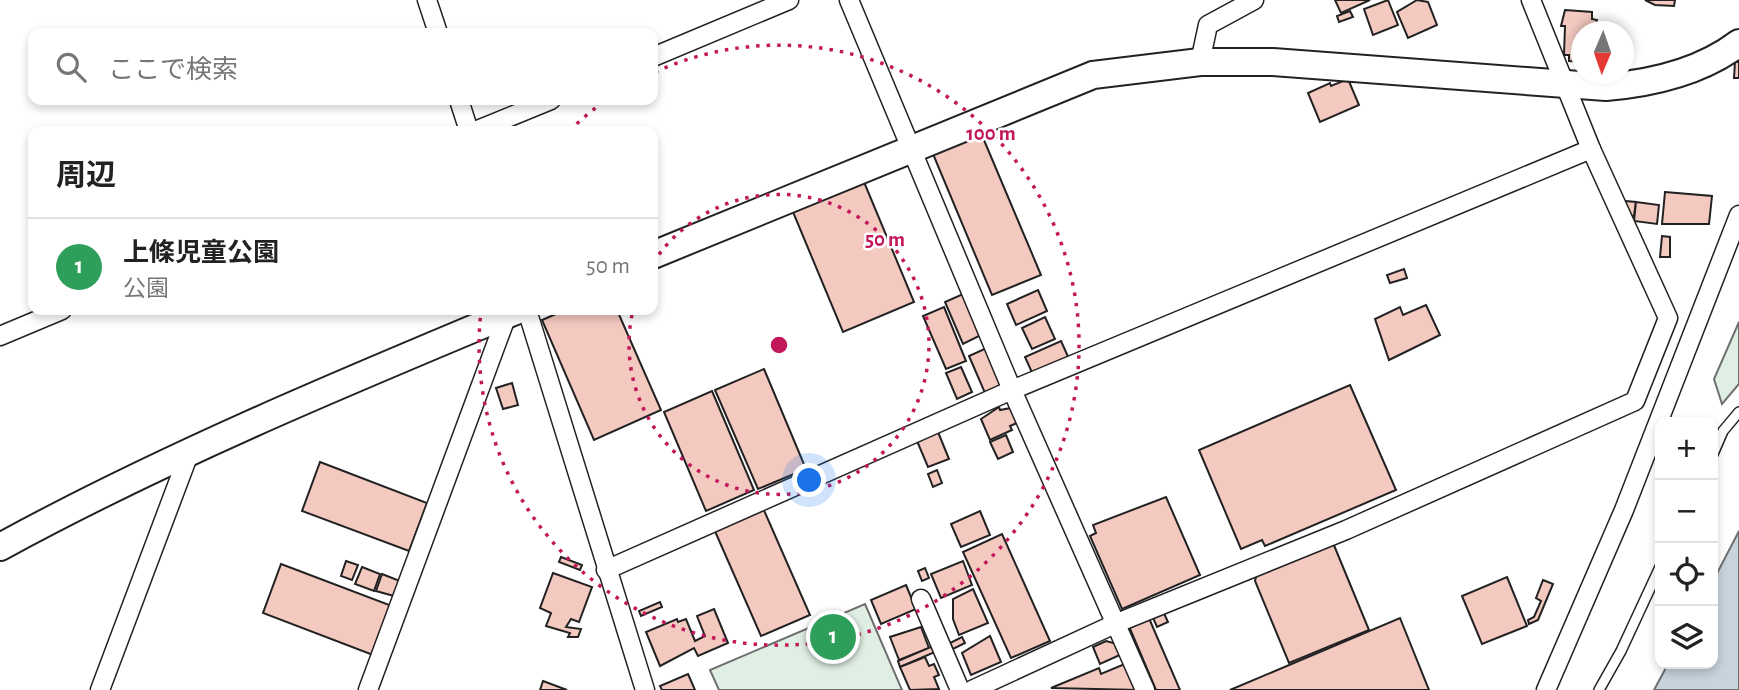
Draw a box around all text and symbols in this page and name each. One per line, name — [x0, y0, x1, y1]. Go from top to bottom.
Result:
north arrow — [1571, 21, 1634, 84]
search box — [28, 28, 658, 105]
icon: search — [52, 48, 90, 86]
text: ここで検索 — [108, 57, 238, 83]
text: 100 m — [966, 123, 1016, 144]
text: 周辺 — [56, 161, 116, 191]
text: 50 m — [865, 229, 905, 250]
text: 上條児童公園 — [123, 240, 279, 266]
text: 1 — [75, 255, 83, 278]
text: 50 m — [586, 255, 630, 278]
text: 公園 — [123, 278, 169, 301]
centre of rings — [767, 333, 791, 357]
map controls — [1655, 417, 1718, 669]
button: + — [1655, 417, 1718, 480]
your location — [792, 463, 826, 497]
button: − — [1655, 480, 1718, 543]
button: locate — [1655, 543, 1718, 606]
button: layers — [1655, 606, 1718, 669]
pin: 1 — [810, 611, 856, 663]

